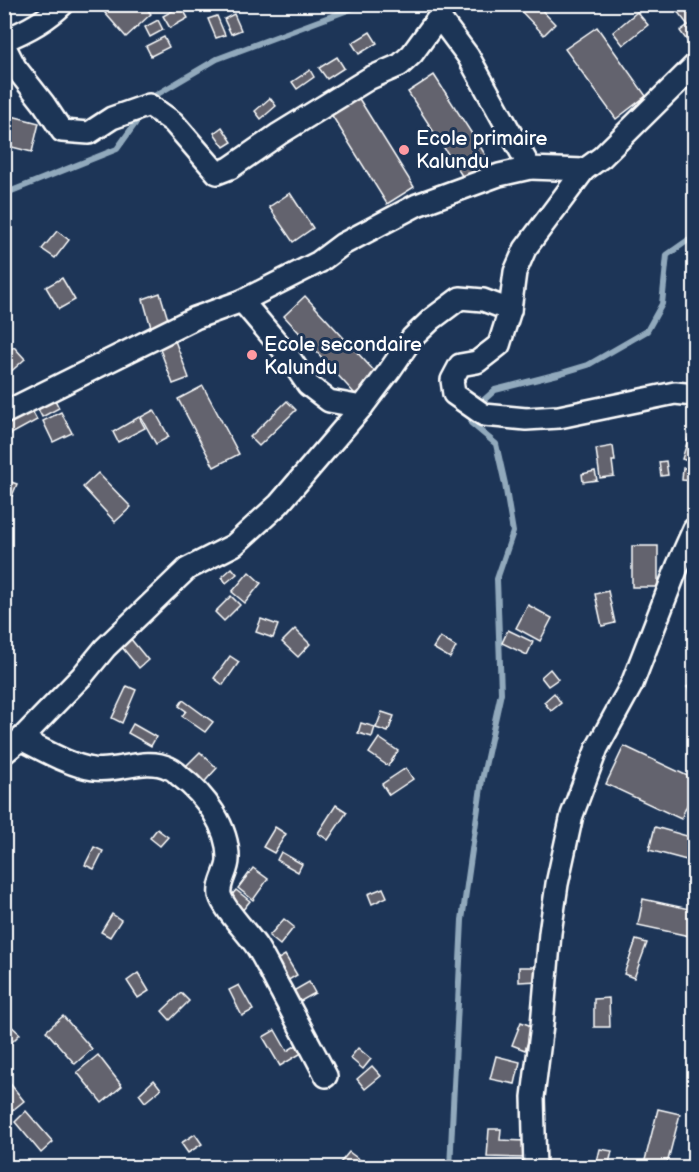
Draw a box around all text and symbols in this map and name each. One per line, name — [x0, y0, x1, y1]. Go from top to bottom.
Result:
place label: Ecole primaire Kalundu — [416, 127, 548, 174]
marker: Ecole primaire Kalundu — [397, 143, 411, 157]
place label: Ecole secondaire Kalundu — [264, 333, 422, 380]
marker: Ecole secondaire Kalundu — [245, 348, 259, 362]

